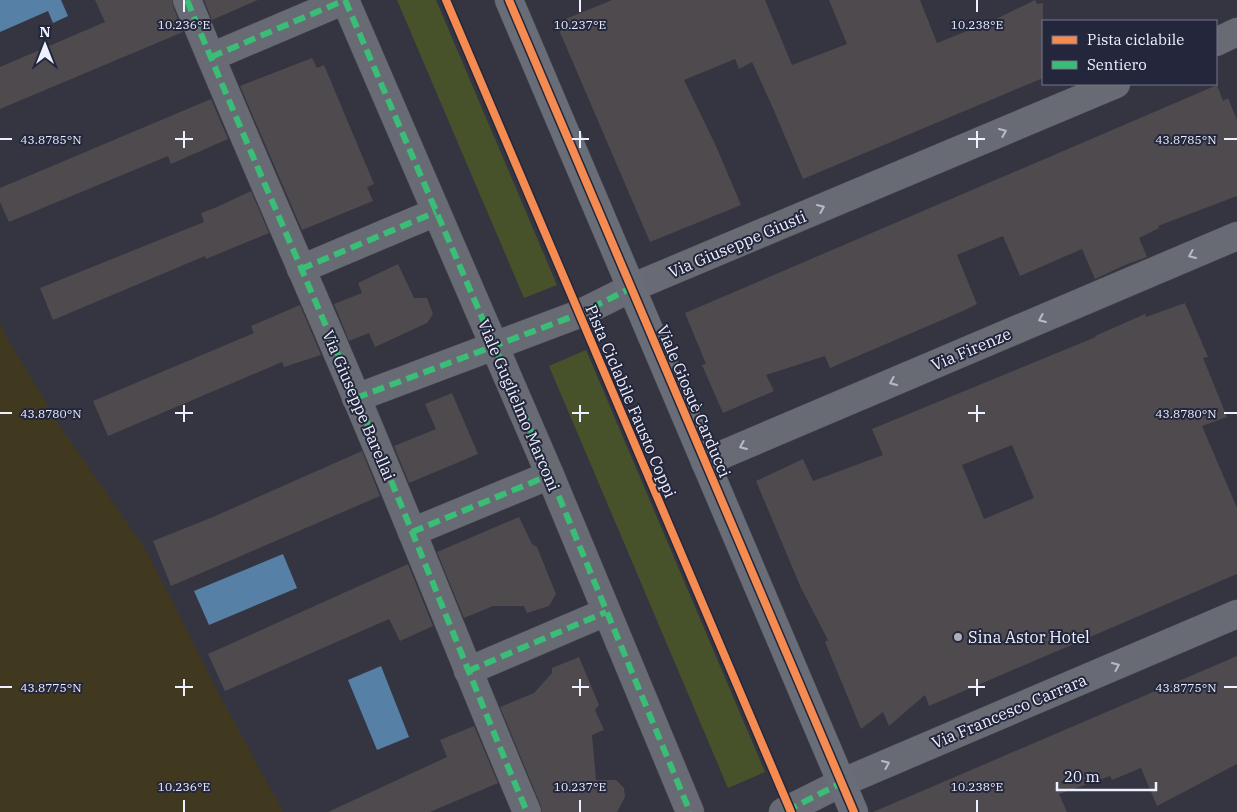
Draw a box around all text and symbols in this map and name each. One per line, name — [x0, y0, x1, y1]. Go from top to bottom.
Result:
text: 10.236°E — [158, 17, 210, 32]
text: 10.237°E — [554, 17, 606, 32]
text: 10.238°E — [951, 17, 1003, 32]
north arrow — [20, 20, 70, 70]
legend — [1042, 20, 1217, 85]
text: N — [39, 23, 51, 41]
text: Pista ciclabile — [1087, 30, 1184, 49]
text: Sentiero — [1087, 55, 1147, 74]
one-way arrow — [998, 127, 1007, 138]
text: 43.8785°N — [20, 132, 82, 147]
text: 43.8785°N — [1155, 132, 1217, 147]
one-way arrow — [816, 204, 825, 215]
street label: Via Giuseppe Giusti — [665, 206, 809, 282]
one-way arrow — [1188, 249, 1197, 260]
street label: Pista Ciclabile Fausto Coppi — [581, 302, 681, 500]
one-way arrow — [1039, 313, 1047, 323]
street label: Viale Guglielmo Marconi — [474, 316, 564, 494]
street label: Viale Giosuè Carducci — [653, 322, 735, 480]
street label: Via Firenze — [928, 323, 1014, 375]
street label: Via Giuseppe Barellai — [318, 327, 400, 483]
one-way arrow — [889, 376, 898, 387]
text: 43.8780°N — [20, 406, 82, 421]
text: 43.8780°N — [1155, 406, 1217, 421]
one-way arrow — [739, 439, 748, 450]
place label: Sina Astor Hotel — [968, 627, 1090, 647]
marker: Sina Astor Hotel — [952, 631, 964, 643]
one-way arrow — [1111, 661, 1120, 672]
street label: Via Francesco Carrara — [928, 669, 1090, 753]
text: 43.8775°N — [20, 680, 82, 695]
text: 43.8775°N — [1155, 680, 1217, 695]
one-way arrow — [881, 759, 890, 770]
scale bar — [1057, 760, 1156, 792]
text: 20 m — [1064, 767, 1100, 786]
text: 10.236°E — [158, 779, 210, 794]
text: 10.237°E — [554, 779, 606, 794]
text: 10.238°E — [951, 779, 1003, 794]

